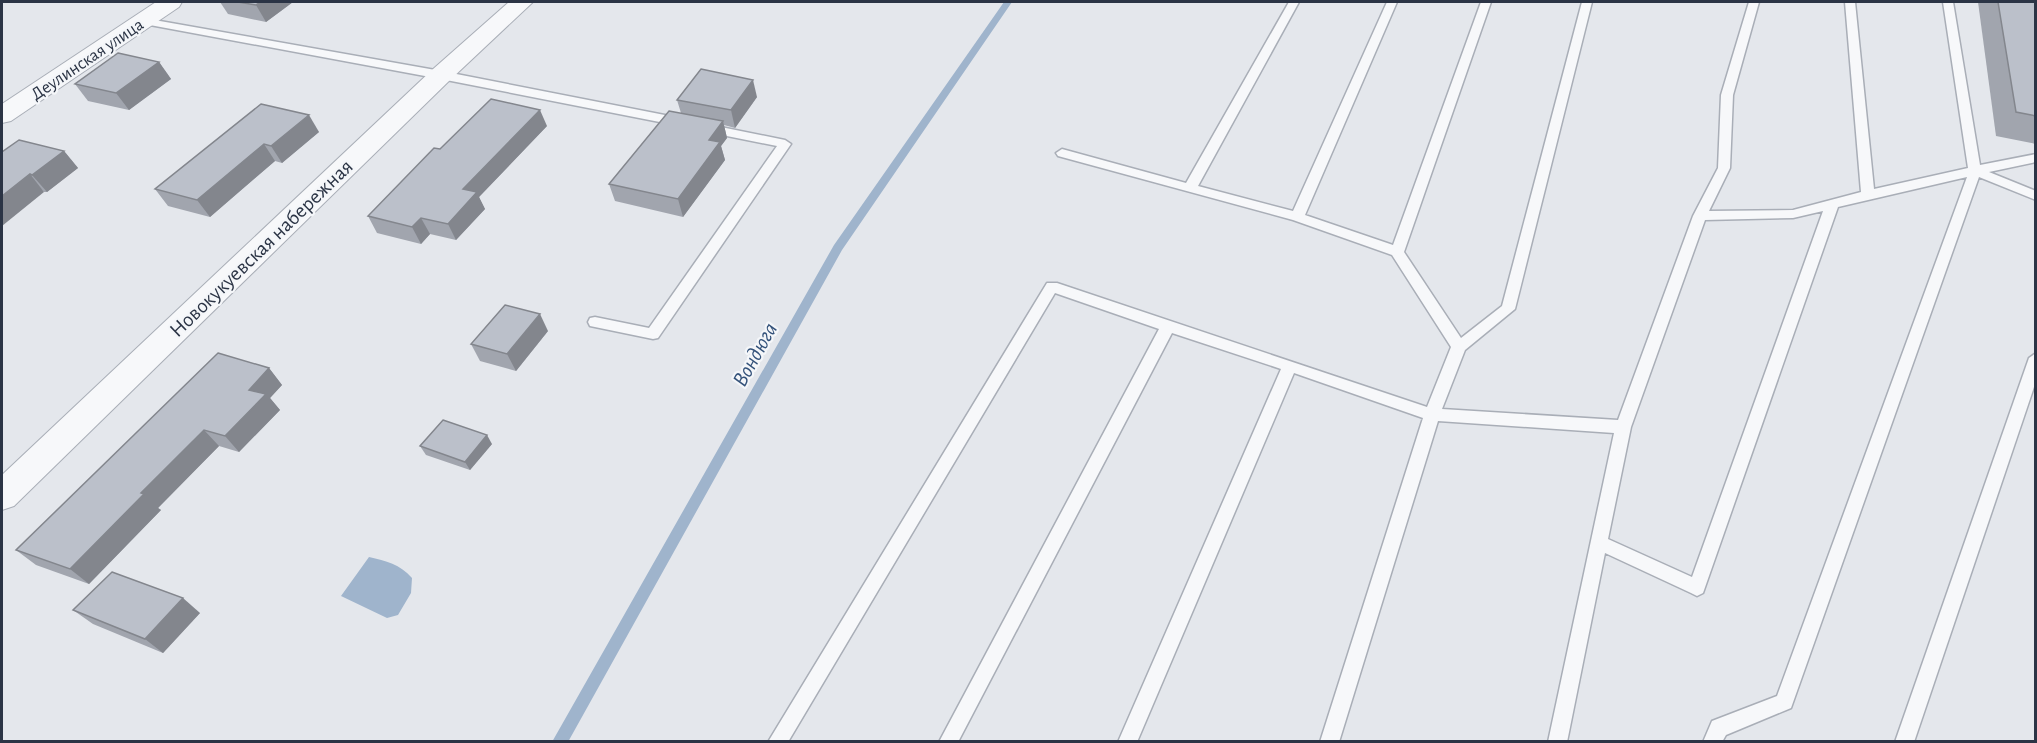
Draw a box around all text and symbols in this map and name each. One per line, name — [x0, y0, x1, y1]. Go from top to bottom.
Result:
street label: Деулинская улица — [28, 16, 147, 104]
street label: Новокукуевская набережная — [166, 156, 357, 341]
water label: Вондюга — [729, 319, 781, 390]

